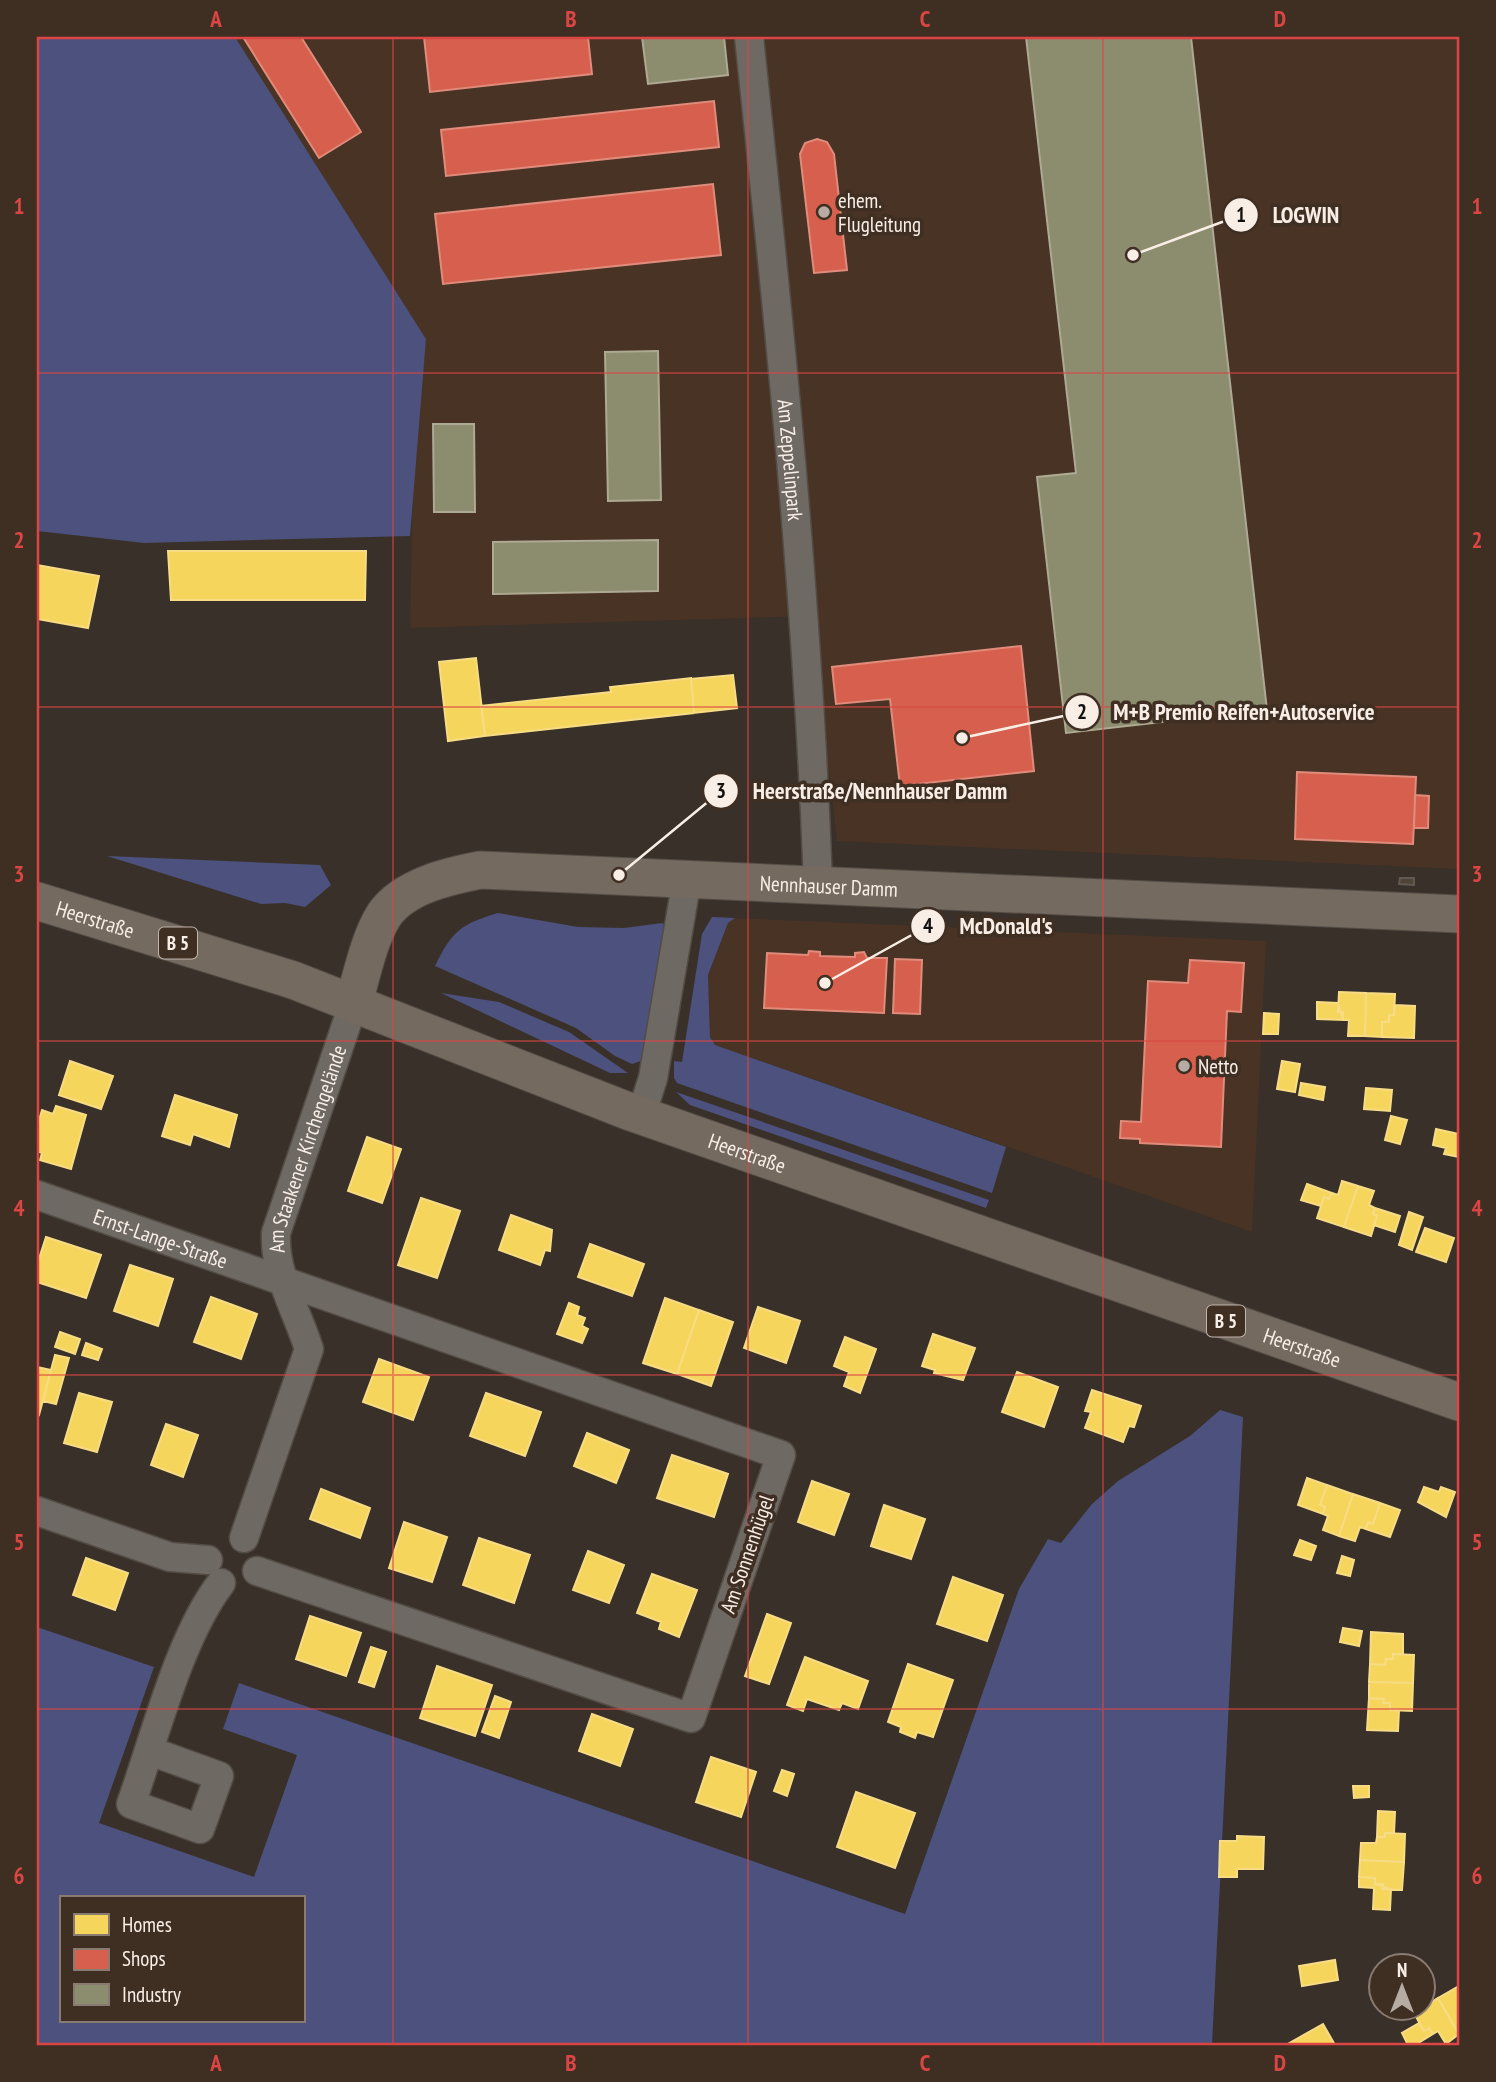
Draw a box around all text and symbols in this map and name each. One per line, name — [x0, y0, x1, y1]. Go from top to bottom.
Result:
text: A — [209, 4, 222, 33]
text: B — [565, 4, 577, 33]
text: C — [920, 4, 931, 33]
text: D — [1274, 4, 1286, 33]
place label: ehem. Flugleitung — [838, 187, 921, 238]
text: 1 — [14, 191, 25, 220]
text: 1 — [1472, 191, 1483, 220]
callout: LOGWIN — [1224, 193, 1354, 237]
text: LOGWIN — [1273, 200, 1339, 229]
text: 1 — [1236, 201, 1246, 228]
marker: ehem. Flugleitung — [816, 204, 832, 220]
street label: Am Zeppelinpark — [772, 398, 809, 522]
text: 2 — [14, 525, 25, 554]
text: 2 — [1472, 525, 1483, 554]
callout: M+B Premio Reifen+Autoservice — [1064, 690, 1388, 734]
text: M+B Premio Reifen+Autoservice — [1113, 697, 1375, 726]
text: 2 — [1077, 698, 1087, 725]
callout: Heerstraße/Nennhauser Damm — [703, 769, 1021, 813]
text: Heerstraße/Nennhauser Damm — [753, 776, 1007, 805]
text: 3 — [716, 777, 726, 804]
text: 3 — [14, 859, 25, 888]
text: 3 — [1472, 859, 1483, 888]
street label: Nennhauser Damm — [759, 869, 898, 902]
street label: Heerstraße — [53, 894, 138, 944]
callout: McDonald's — [911, 904, 1067, 948]
text: McDonald's — [959, 911, 1053, 940]
text: 4 — [923, 912, 933, 939]
road number: B 5 — [159, 928, 197, 959]
street label: Am Staakener Kirchengelände — [262, 1041, 352, 1254]
place label: Netto — [1198, 1053, 1238, 1080]
marker: Netto — [1176, 1058, 1192, 1074]
street label: Heerstraße — [705, 1127, 790, 1179]
text: 4 — [14, 1193, 25, 1222]
text: 4 — [1472, 1193, 1483, 1222]
street label: Ernst-Lange-Straße — [90, 1202, 231, 1274]
road number: B 5 — [1207, 1306, 1245, 1336]
street label: Heerstraße — [1260, 1321, 1345, 1373]
street label: Am Sonnenhügel — [714, 1491, 780, 1617]
text: 5 — [14, 1527, 25, 1556]
text: 5 — [1472, 1527, 1483, 1556]
text: 6 — [14, 1861, 25, 1890]
text: 6 — [1472, 1861, 1483, 1890]
legend — [60, 1896, 304, 2022]
text: Homes — [122, 1911, 172, 1938]
text: Shops — [122, 1945, 166, 1972]
north arrow — [1366, 1952, 1436, 2022]
text: N — [1397, 1958, 1407, 1982]
text: Industry — [122, 1981, 181, 2008]
text: A — [209, 2048, 222, 2077]
text: B — [565, 2048, 577, 2077]
text: C — [920, 2048, 931, 2077]
text: D — [1274, 2048, 1286, 2077]

